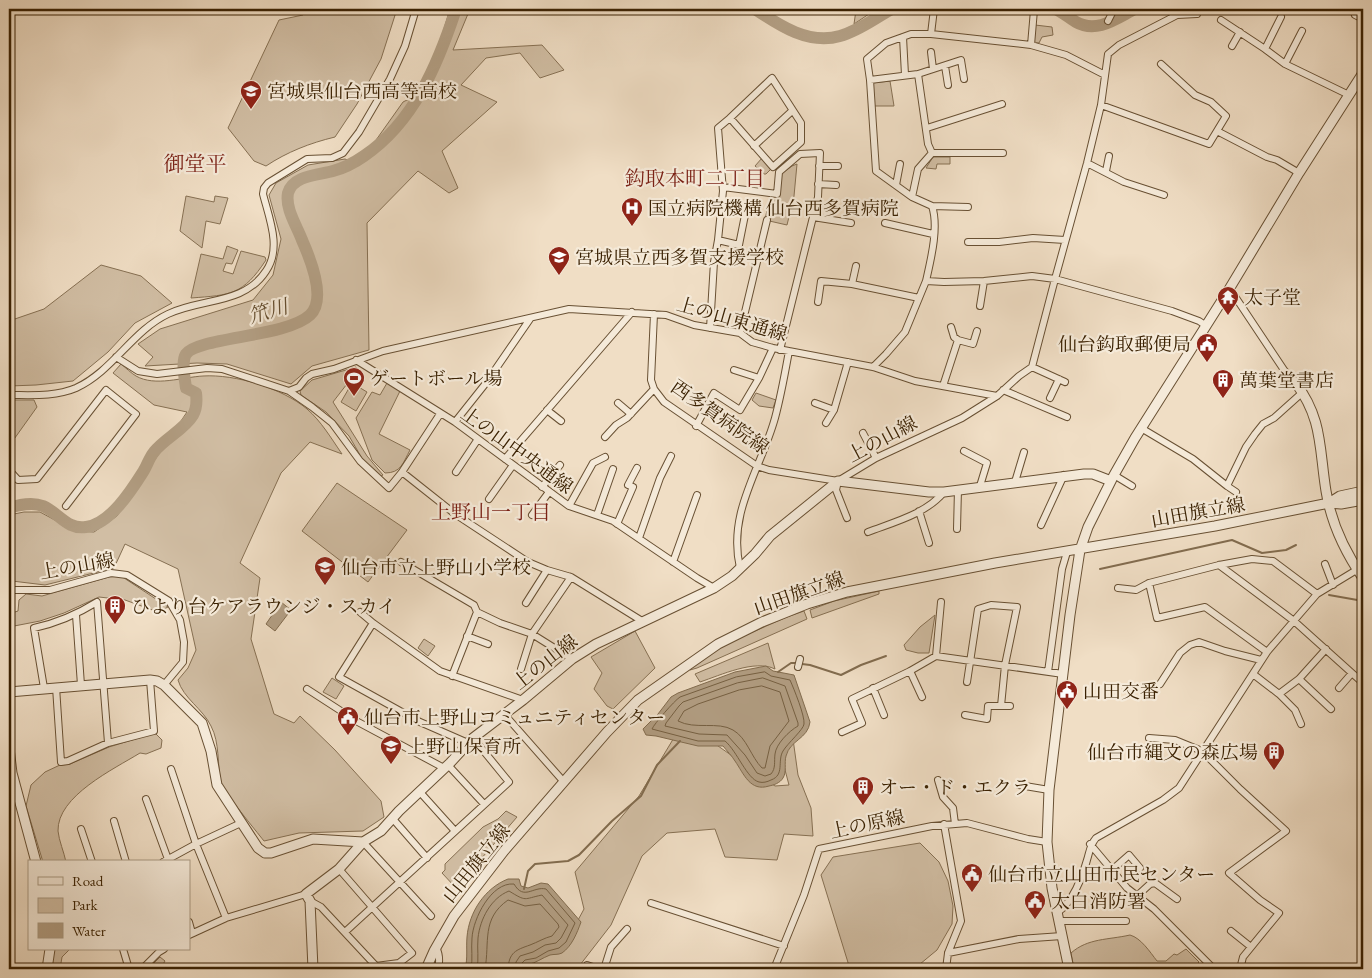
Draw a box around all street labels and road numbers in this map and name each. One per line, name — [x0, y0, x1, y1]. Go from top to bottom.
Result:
street label: 上の山東通線 — [674, 291, 790, 347]
street label: 西多賀病院線 — [666, 374, 774, 460]
street label: 上の山中央通線 — [456, 401, 578, 499]
street label: 上の山線 — [843, 410, 921, 468]
street label: 山田旗立線 — [1149, 491, 1247, 533]
street label: 上の山線 — [37, 547, 117, 585]
street label: 山田旗立線 — [750, 566, 848, 620]
street label: 上の山線 — [507, 629, 583, 695]
street label: 上の原線 — [827, 804, 907, 844]
street label: 山田旗立線 — [436, 818, 516, 908]

